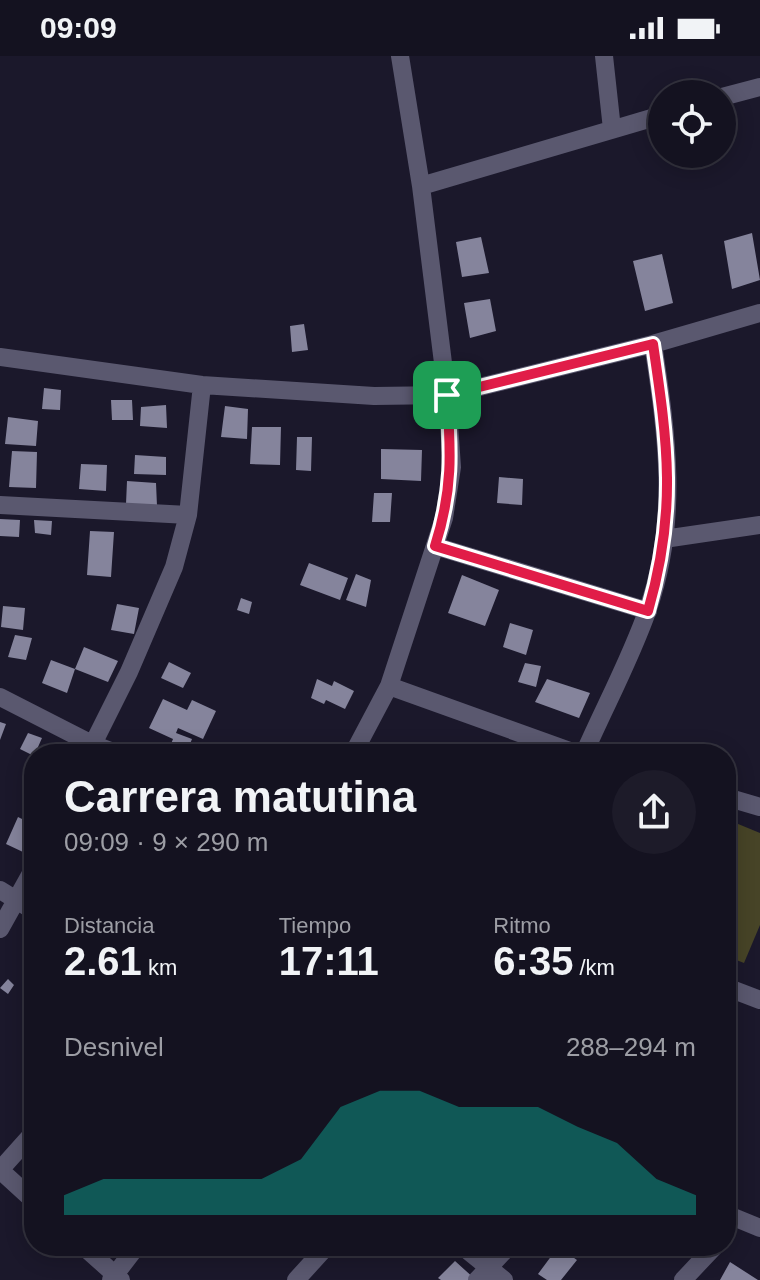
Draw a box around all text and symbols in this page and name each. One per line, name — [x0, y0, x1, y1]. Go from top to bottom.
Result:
text: 09:09 — [40, 11, 117, 44]
map controls — [648, 80, 736, 168]
button: locate — [648, 80, 736, 168]
pin — [413, 361, 481, 429]
icon: arrive — [425, 373, 469, 417]
button: share — [612, 770, 696, 854]
text: Carrera matutina — [64, 772, 416, 821]
text: 09:09 · 9 × 290 m — [64, 827, 269, 857]
text: Distancia — [64, 913, 154, 938]
text: Tiempo — [279, 913, 351, 938]
text: Ritmo — [493, 913, 551, 938]
text: 2.61 — [64, 939, 142, 983]
text: 17:11 — [279, 939, 379, 983]
text: 6:35 — [493, 939, 573, 983]
text: km — [142, 955, 177, 980]
text: /km — [573, 955, 615, 980]
text: Desnivel — [64, 1032, 164, 1062]
text: 288–294 m — [566, 1032, 696, 1062]

